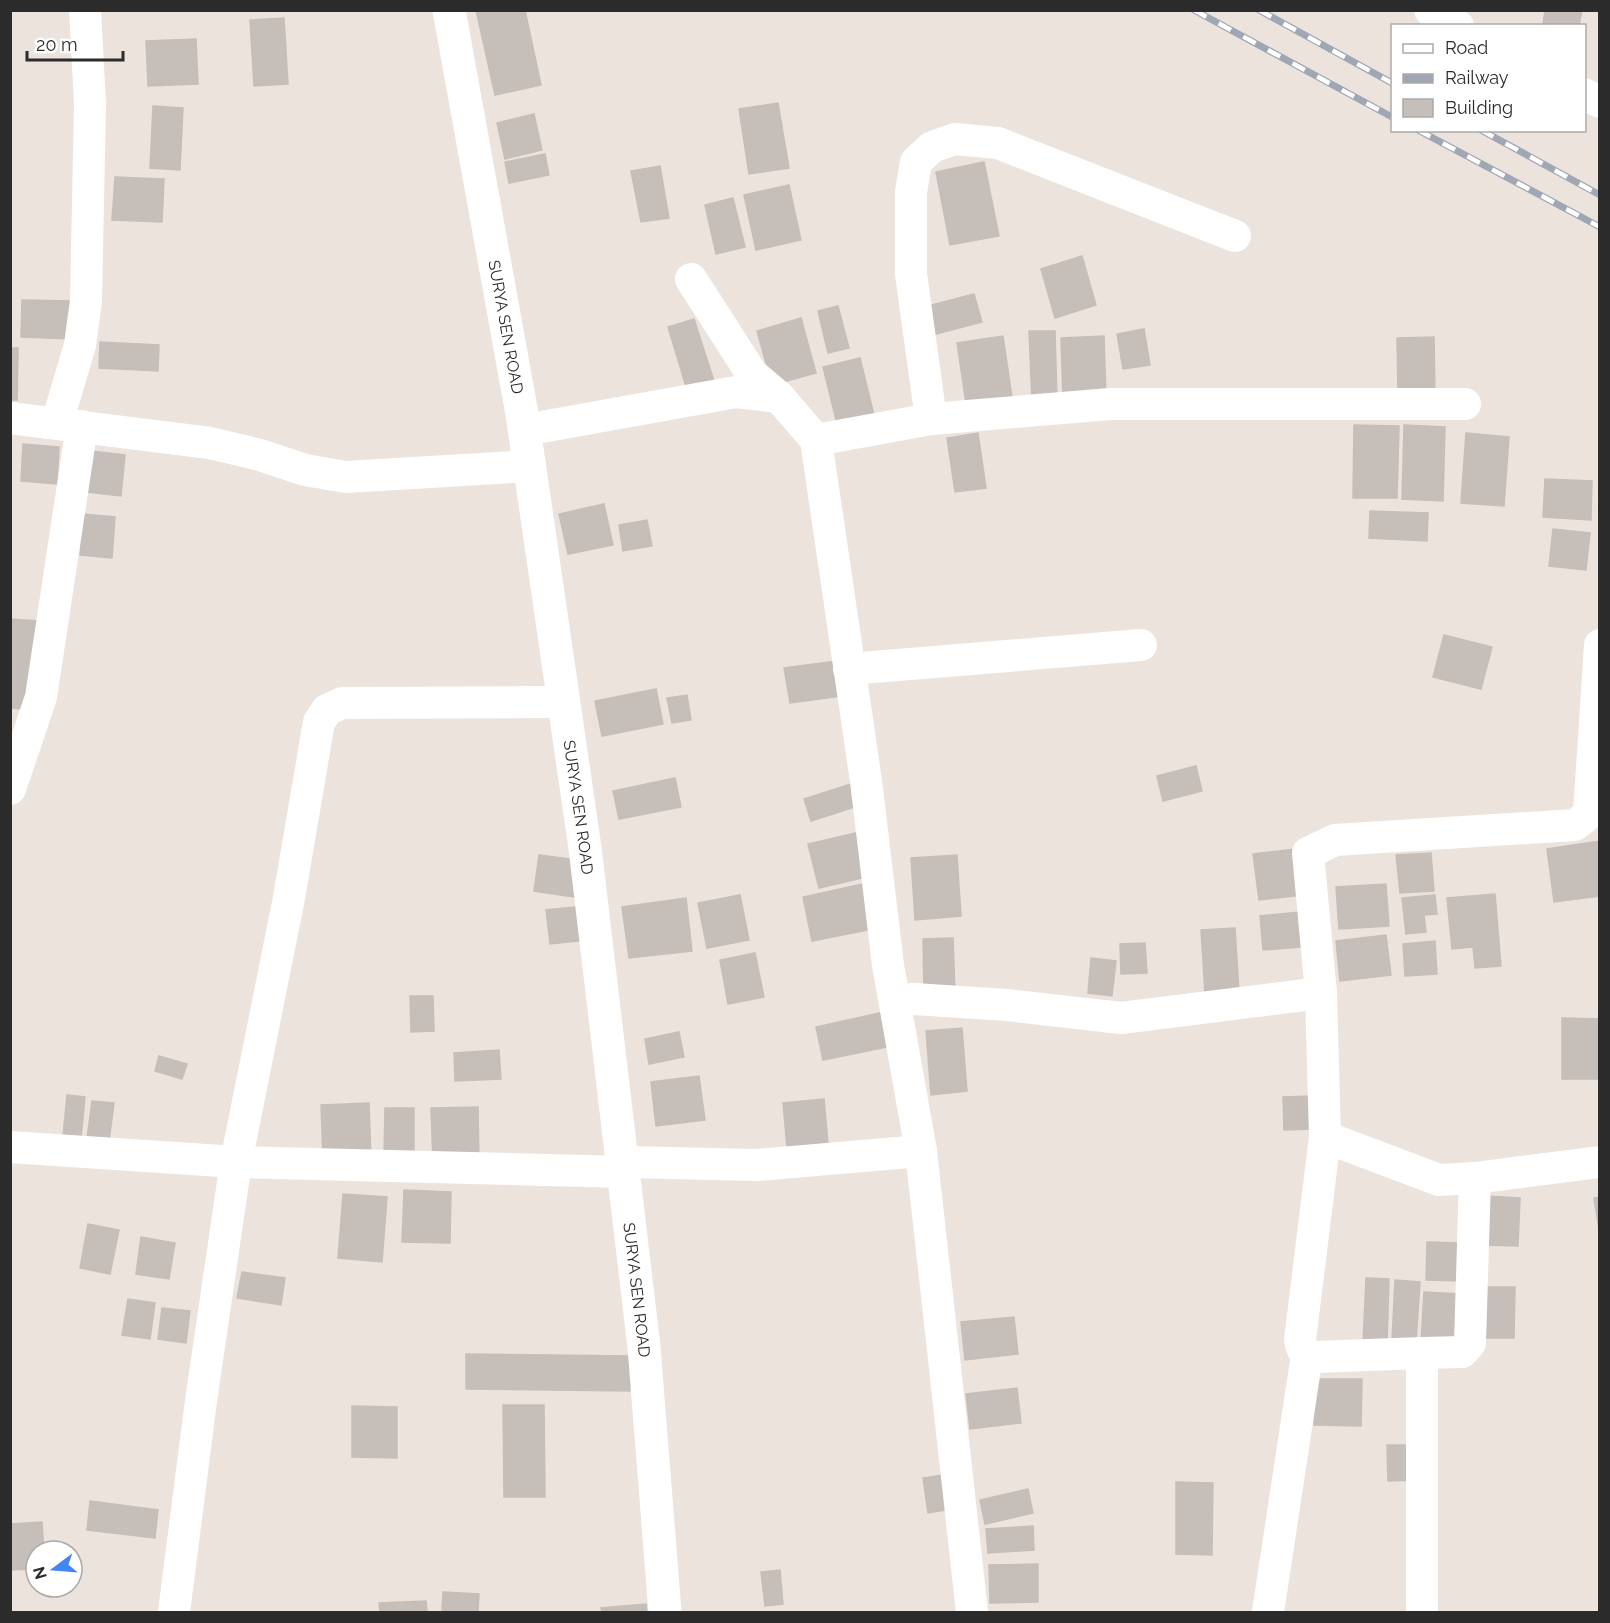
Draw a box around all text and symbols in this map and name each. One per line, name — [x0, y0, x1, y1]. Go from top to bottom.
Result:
scale bar — [27, 24, 123, 62]
legend — [1391, 24, 1586, 132]
text: 20 m — [36, 34, 78, 55]
text: Road — [1445, 37, 1488, 58]
text: Railway — [1445, 67, 1509, 88]
text: Building — [1445, 97, 1513, 118]
street label: SURYA SEN ROAD — [484, 259, 527, 395]
street label: SURYA SEN ROAD — [559, 739, 597, 876]
street label: SURYA SEN ROAD — [619, 1221, 654, 1358]
north arrow — [24, 1539, 84, 1599]
text: N — [29, 1565, 51, 1581]

